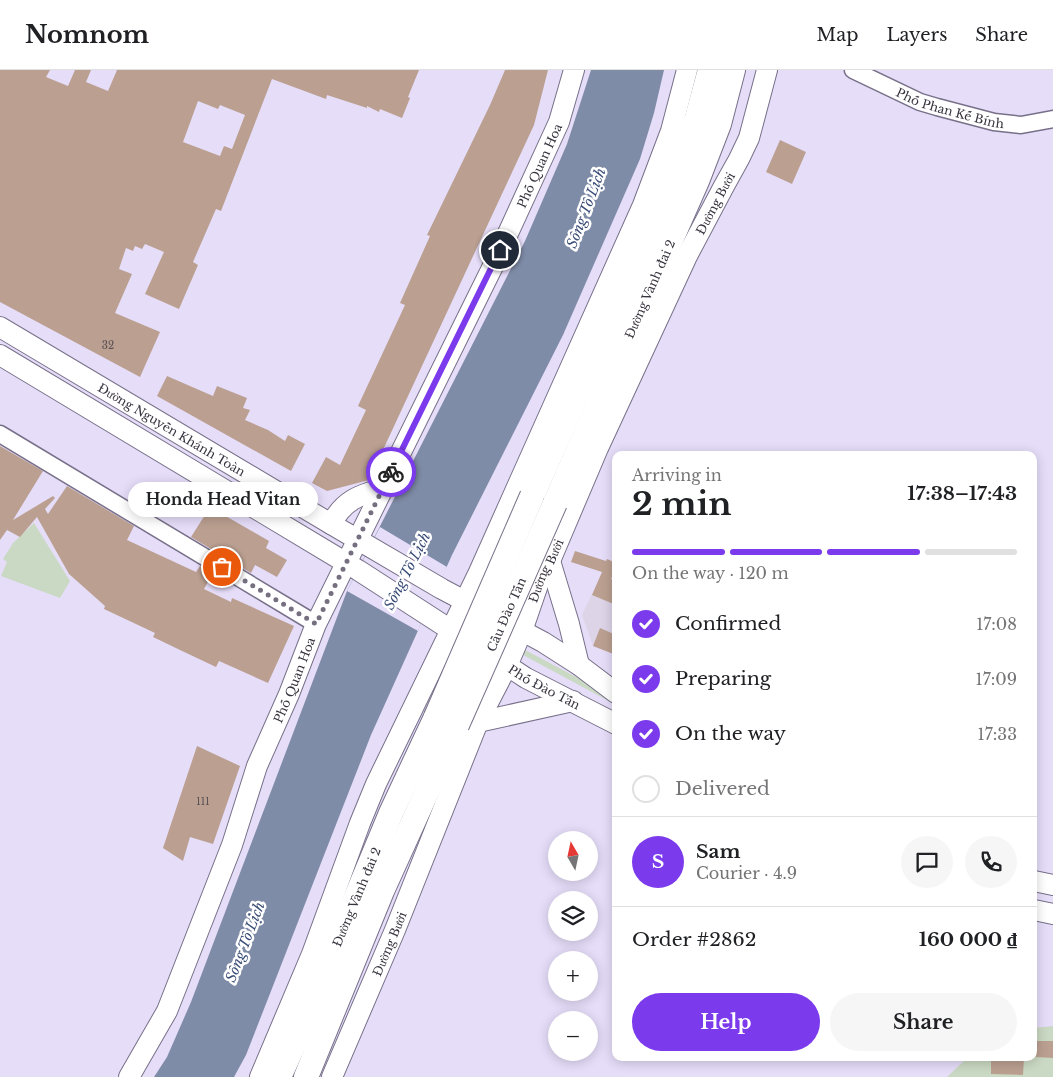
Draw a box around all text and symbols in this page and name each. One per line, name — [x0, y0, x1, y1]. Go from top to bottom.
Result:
text: Nomnom — [25, 20, 149, 49]
text: Map — [817, 24, 858, 46]
text: Layers — [886, 24, 947, 46]
text: Share — [975, 24, 1028, 46]
street label: Phố Phan Kế Bính — [894, 84, 1005, 131]
street label: Phố Quan Hoa — [513, 121, 565, 210]
water label: Sông Tô Lịch — [562, 165, 610, 251]
street label: Đường Bưởi — [692, 169, 738, 237]
pin — [479, 229, 521, 271]
icon: home — [486, 236, 514, 264]
street label: Đường Vành đai 2 — [621, 237, 678, 341]
house number: 32 — [102, 339, 114, 352]
street label: Đường Nguyễn Khánh Toàn — [95, 380, 248, 479]
courier — [366, 447, 416, 497]
icon: bike — [377, 458, 405, 486]
text: Arriving in — [632, 465, 722, 485]
callout: Honda Head Vitan — [127, 482, 317, 517]
text: 17:38–17:43 — [907, 482, 1017, 505]
text: 2 min — [632, 484, 732, 524]
text: Honda Head Vitan — [146, 489, 300, 509]
water label: Sông Tô Lịch — [380, 529, 434, 613]
street label: Đường Bưởi — [525, 537, 566, 604]
pin — [201, 546, 243, 588]
icon: bag — [208, 553, 236, 581]
text: On the way · 120 m — [632, 563, 789, 583]
street label: Cầu Đào Tấn — [483, 575, 529, 654]
icon: check — [632, 610, 660, 638]
text: Confirmed — [675, 612, 781, 635]
text: 17:08 — [976, 614, 1017, 634]
street label: Phố Quan Hoa — [270, 635, 318, 725]
street label: Phố Đào Tấn — [506, 661, 583, 712]
icon: check — [632, 665, 660, 693]
text: Preparing — [675, 667, 771, 690]
text: 17:09 — [976, 669, 1017, 689]
icon: check — [632, 720, 660, 748]
text: On the way — [675, 722, 786, 745]
text: 17:33 — [978, 724, 1017, 744]
text: Delivered — [675, 777, 770, 800]
house number: 111 — [196, 795, 210, 808]
north arrow — [548, 831, 598, 881]
map controls — [548, 831, 598, 1061]
button: chat — [901, 836, 953, 888]
button: phone — [965, 836, 1017, 888]
text: Sam — [696, 840, 741, 863]
street label: Đường Vành đai 2 — [329, 845, 383, 949]
text: S — [652, 850, 664, 873]
text: Courier · 4.9 — [696, 863, 797, 883]
button: layers — [548, 891, 598, 941]
water label: Sông Tô Lịch — [221, 899, 269, 985]
street label: Đường Bưởi — [369, 909, 409, 978]
text: Order #2862 — [632, 928, 756, 951]
text: 160 000 ₫ — [919, 928, 1017, 951]
button: + — [548, 951, 598, 1001]
button: Help — [632, 993, 820, 1051]
button: Share — [830, 993, 1017, 1051]
button: − — [548, 1011, 598, 1061]

